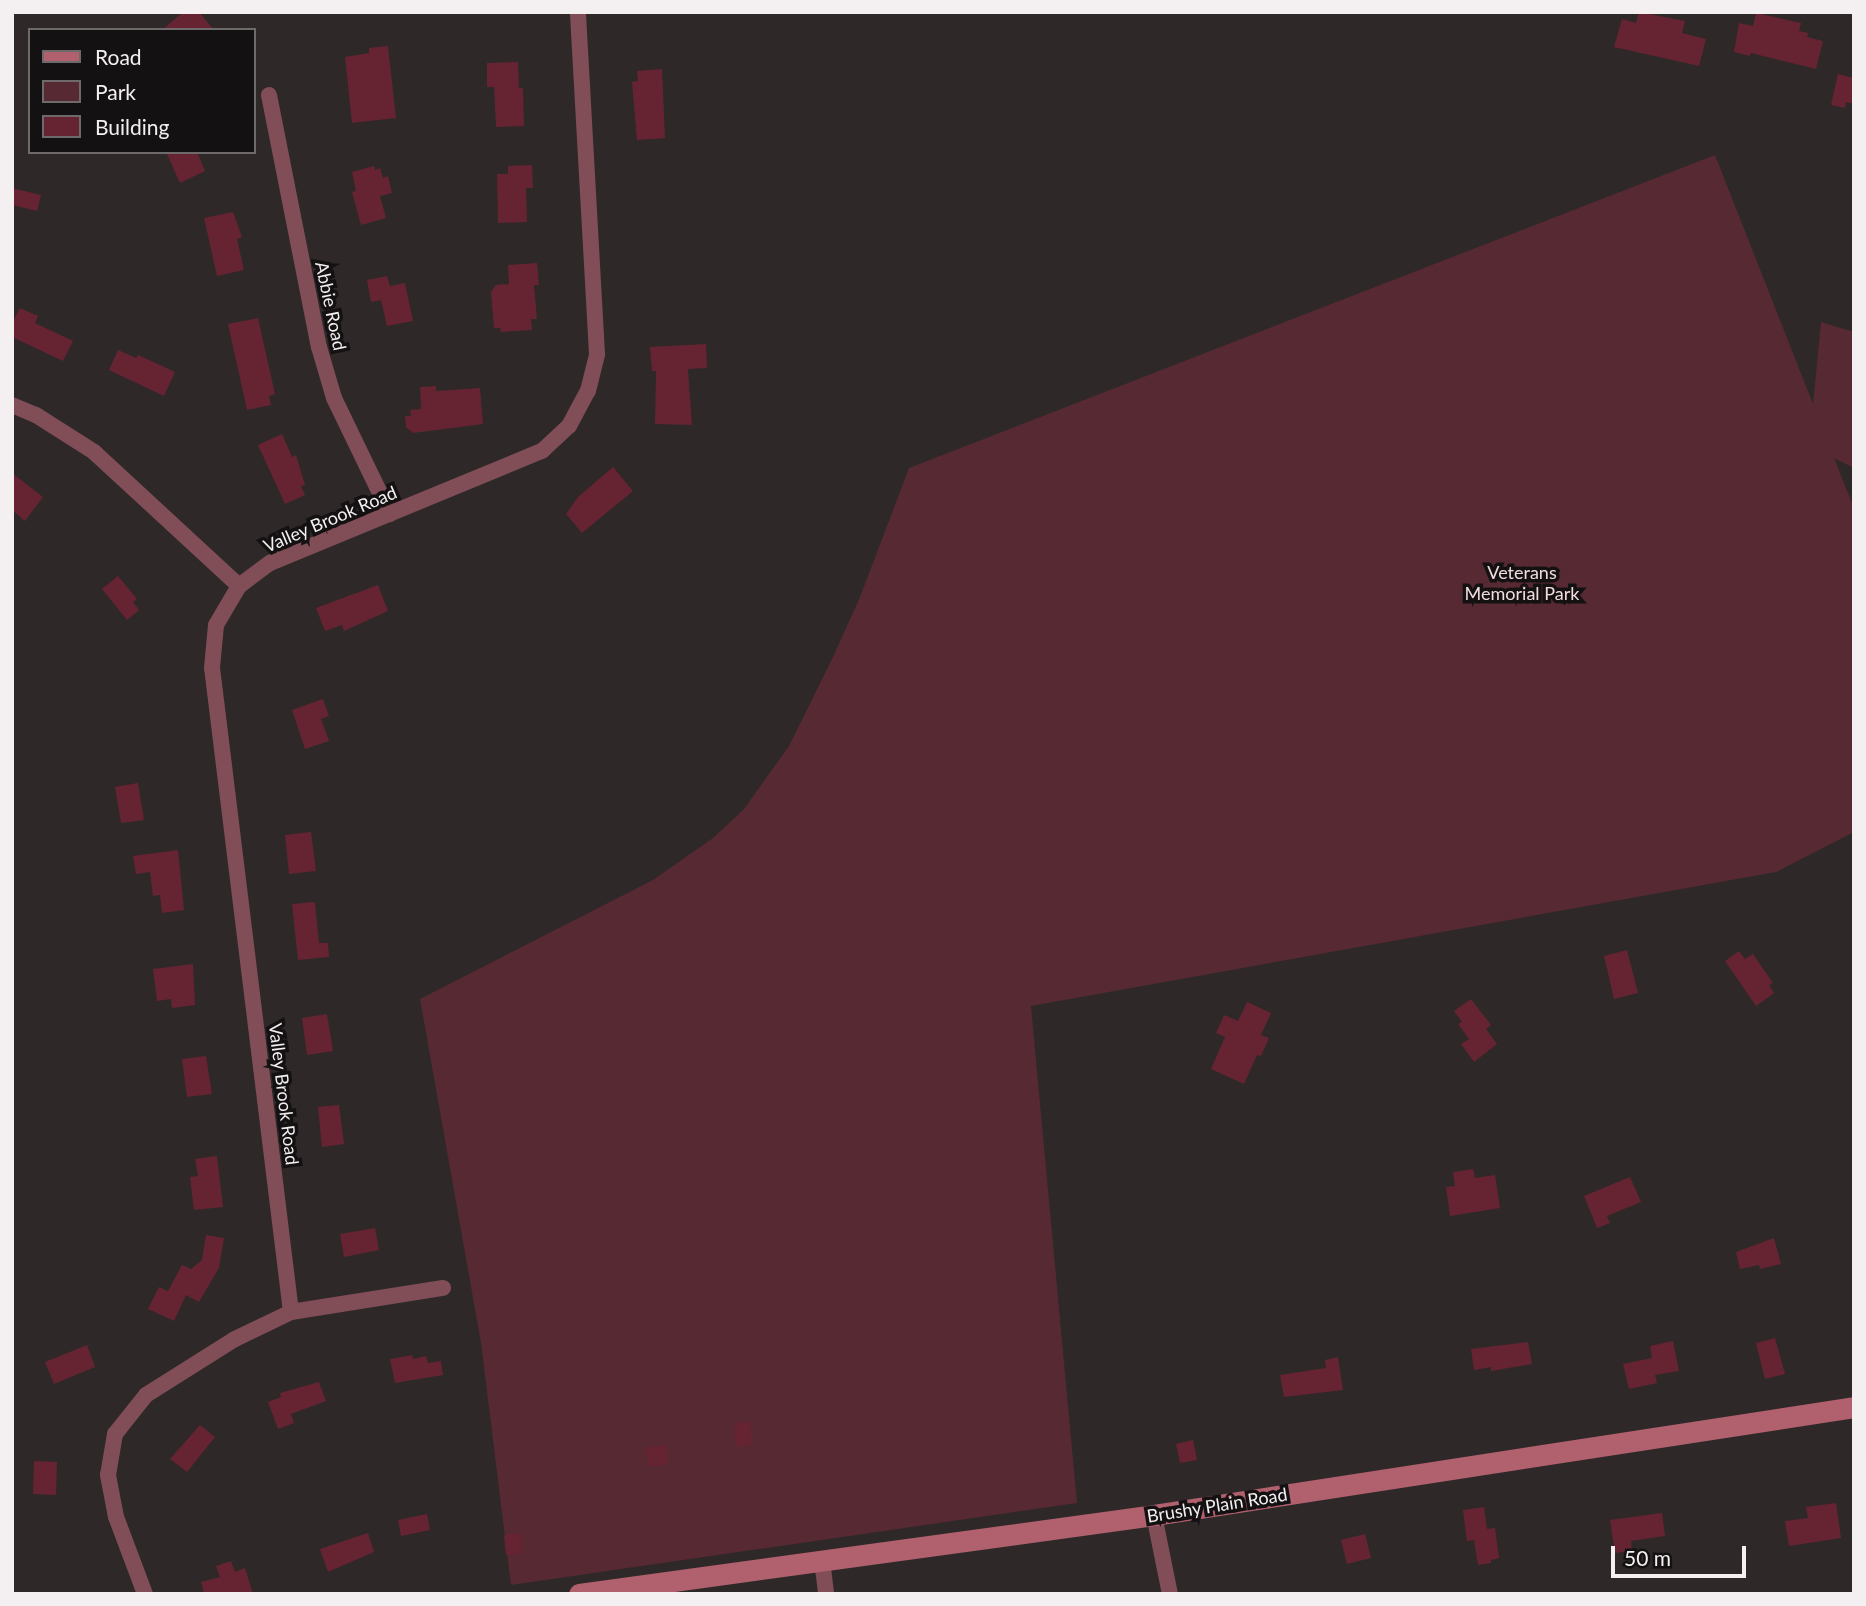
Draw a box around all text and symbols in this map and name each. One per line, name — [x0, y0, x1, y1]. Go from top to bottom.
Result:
legend — [28, 28, 256, 154]
text: Road — [95, 44, 142, 69]
text: Park — [95, 79, 136, 104]
text: Building — [95, 114, 170, 139]
street label: Abbie Road — [311, 259, 351, 353]
street label: Valley Brook Road — [260, 481, 400, 557]
park label: Veterans Memorial Park — [1465, 562, 1579, 604]
street label: Valley Brook Road — [265, 1022, 303, 1166]
street label: Brushy Plain Road — [1145, 1483, 1289, 1527]
scale bar — [1614, 1532, 1749, 1576]
text: 50 m — [1624, 1545, 1671, 1570]

